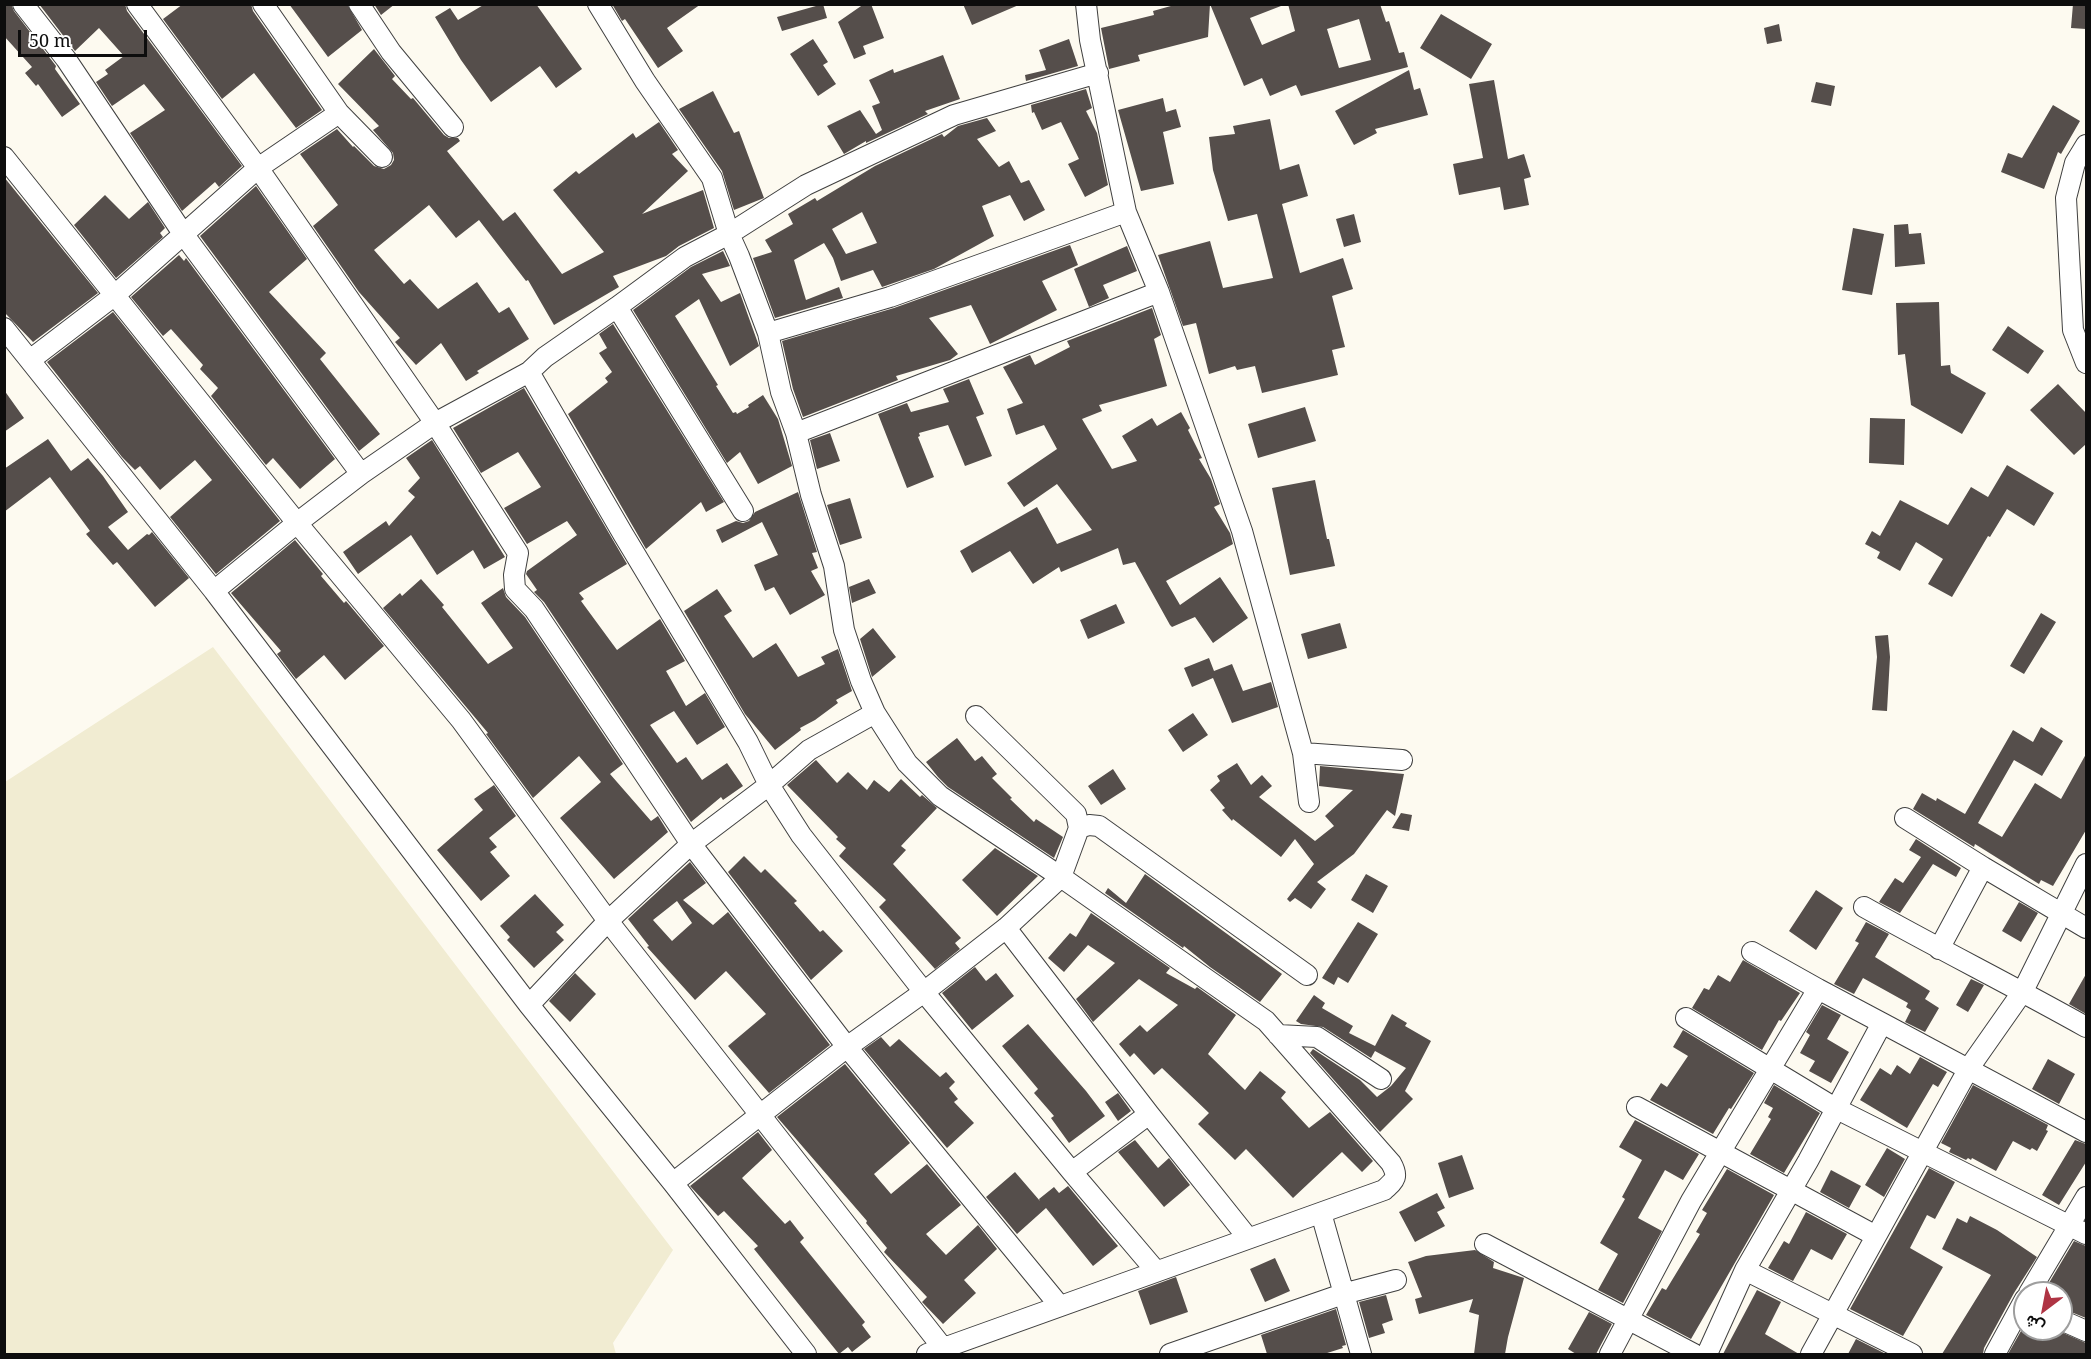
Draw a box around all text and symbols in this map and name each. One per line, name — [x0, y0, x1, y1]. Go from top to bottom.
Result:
scale bar — [21, 18, 150, 56]
text: 50 m — [29, 28, 71, 52]
north arrow — [2013, 1281, 2073, 1341]
text: ش — [2021, 1310, 2049, 1339]

